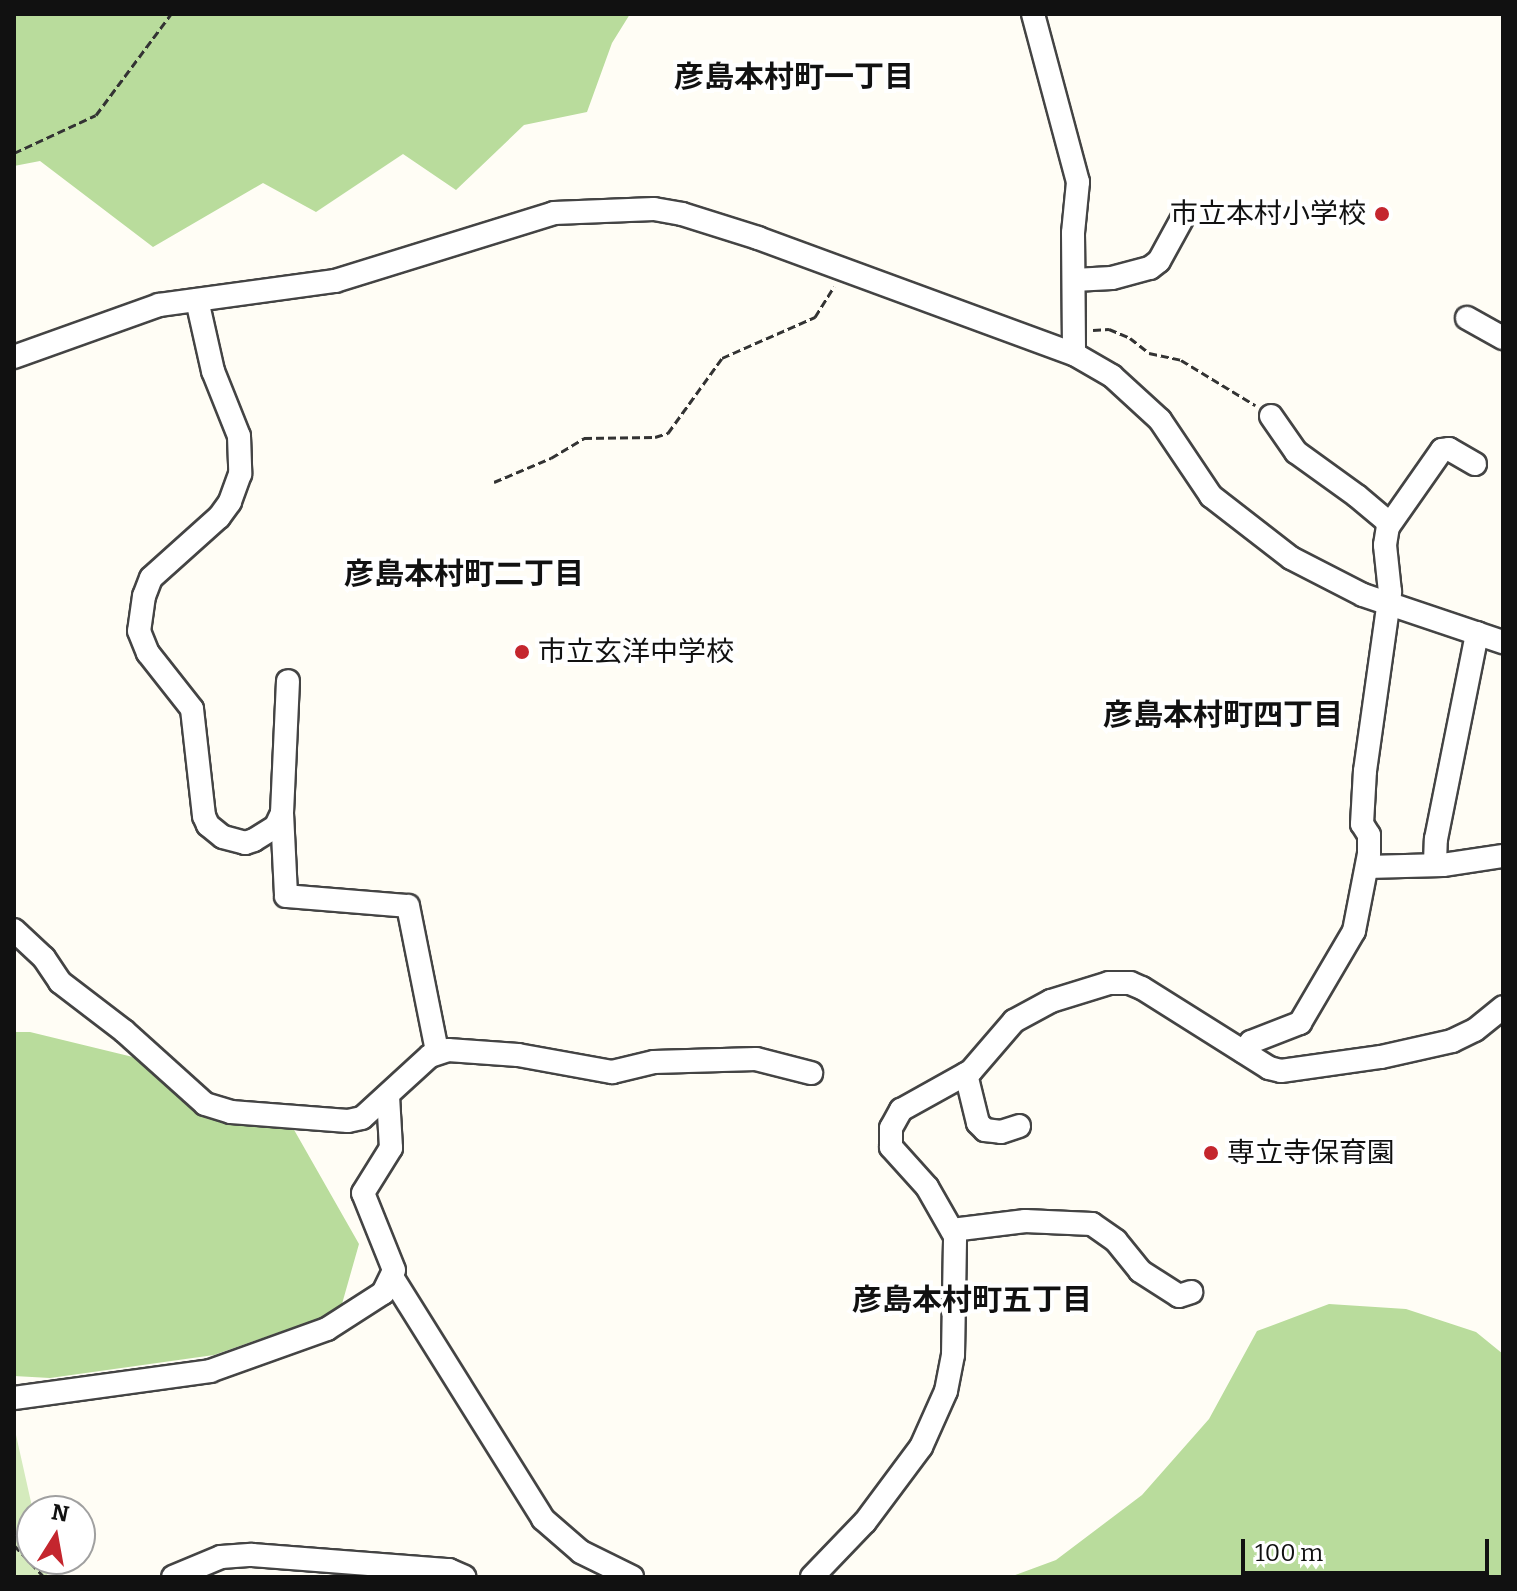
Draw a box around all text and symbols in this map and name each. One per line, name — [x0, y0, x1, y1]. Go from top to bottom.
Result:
district label: 彦島本村町一丁目 — [674, 59, 914, 95]
place label: 市立本村小学校 — [1170, 197, 1366, 231]
marker: 市立本村小学校 — [1373, 205, 1391, 223]
district label: 彦島本村町二丁目 — [344, 556, 584, 592]
place label: 市立玄洋中学校 — [538, 635, 734, 669]
marker: 市立玄洋中学校 — [513, 643, 531, 661]
district label: 彦島本村町四丁目 — [1103, 697, 1343, 733]
place label: 専立寺保育園 — [1227, 1136, 1395, 1170]
marker: 専立寺保育園 — [1202, 1144, 1220, 1162]
district label: 彦島本村町五丁目 — [852, 1282, 1092, 1318]
north arrow — [16, 1495, 96, 1575]
text: N — [49, 1498, 71, 1528]
scale bar — [1245, 1523, 1493, 1573]
text: 100 m — [1255, 1539, 1323, 1567]

